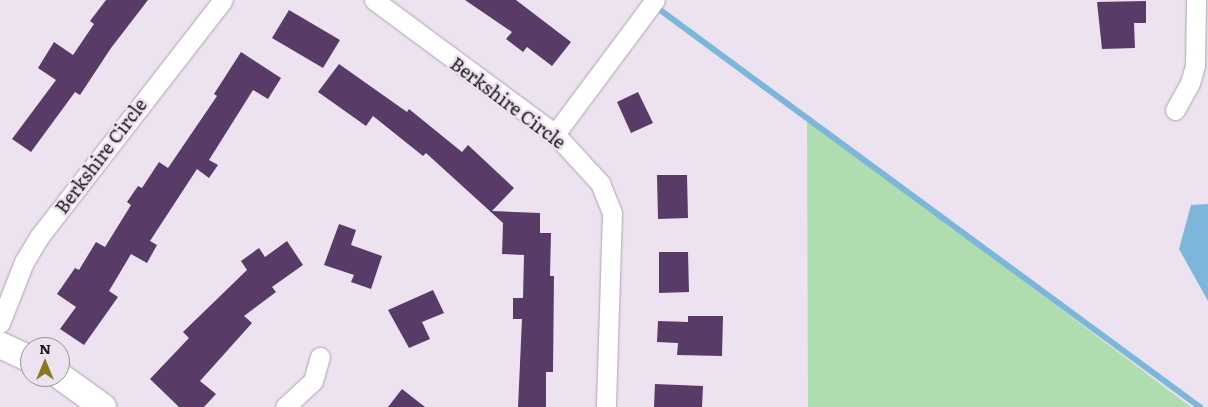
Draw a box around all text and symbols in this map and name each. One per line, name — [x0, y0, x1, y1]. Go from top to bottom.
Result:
street label: Berkshire Circle — [446, 53, 570, 153]
street label: Berkshire Circle — [51, 94, 151, 218]
north arrow — [20, 337, 70, 387]
text: N — [39, 338, 51, 358]

